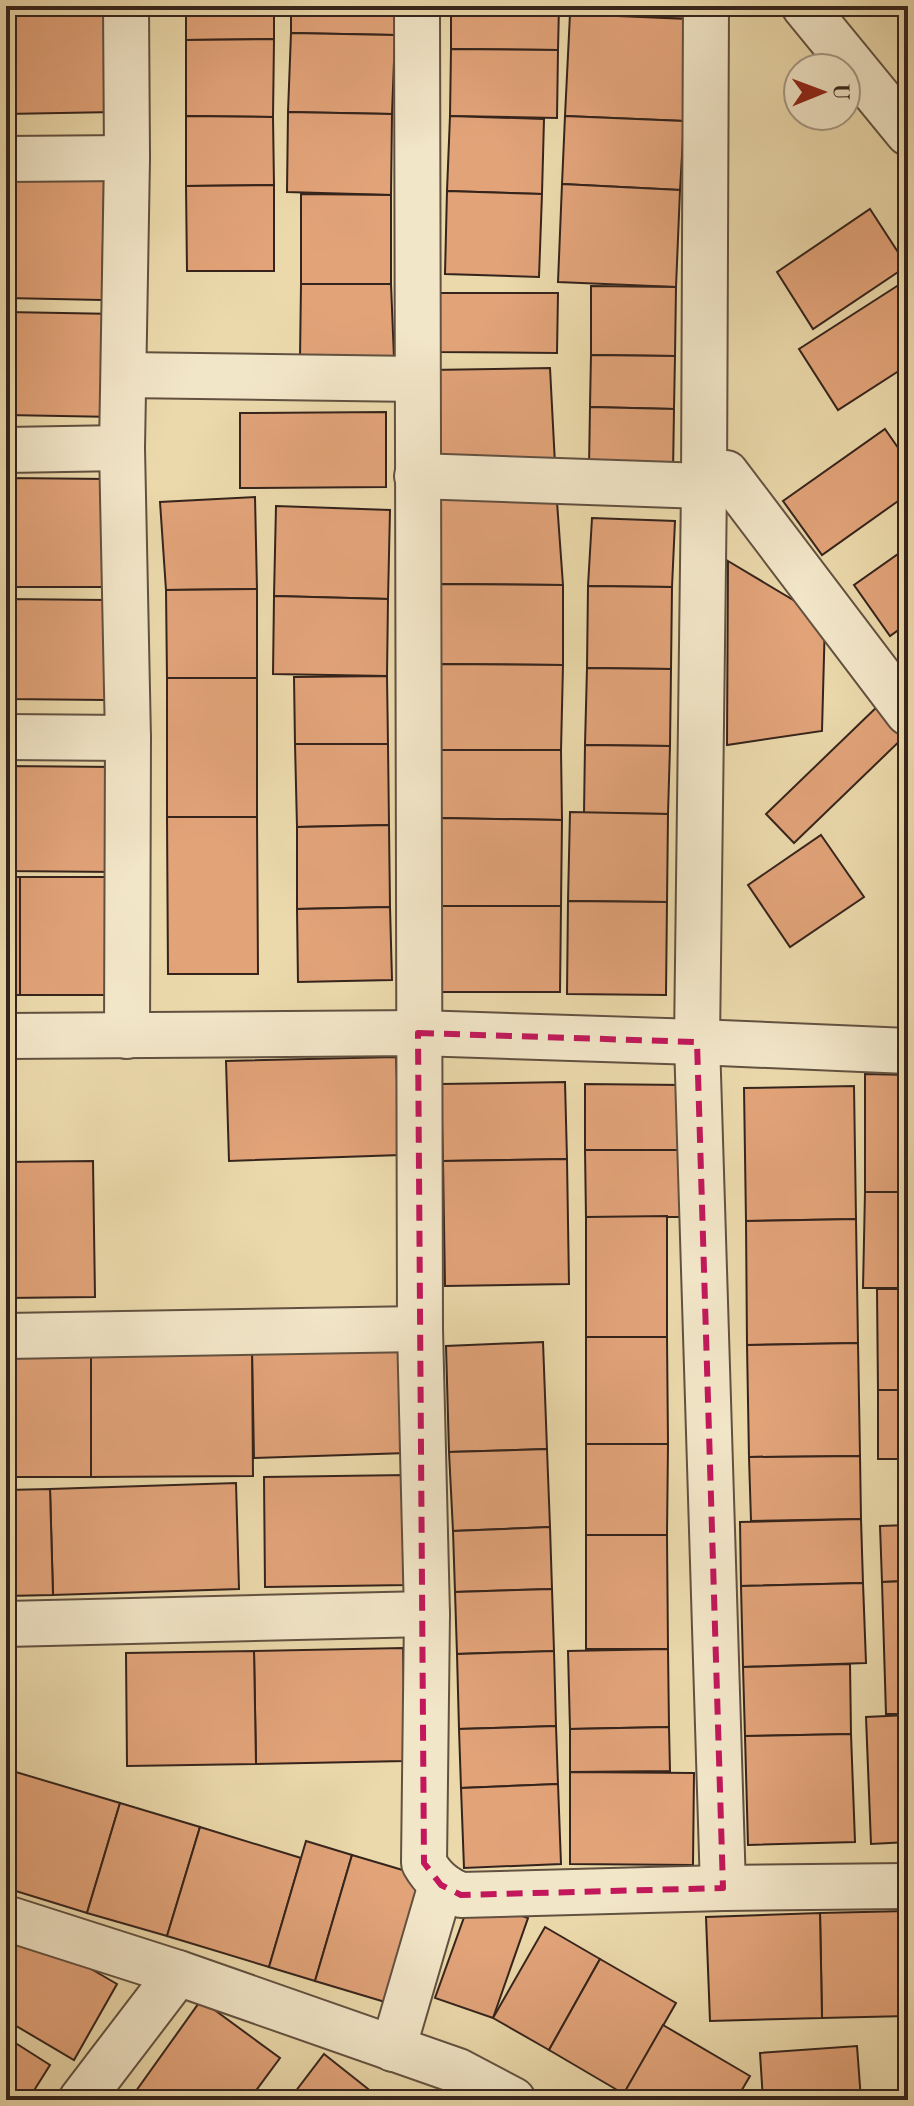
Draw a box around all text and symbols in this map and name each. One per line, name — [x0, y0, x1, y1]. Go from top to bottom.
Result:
north arrow — [782, 52, 862, 132]
text: U — [829, 83, 851, 101]

